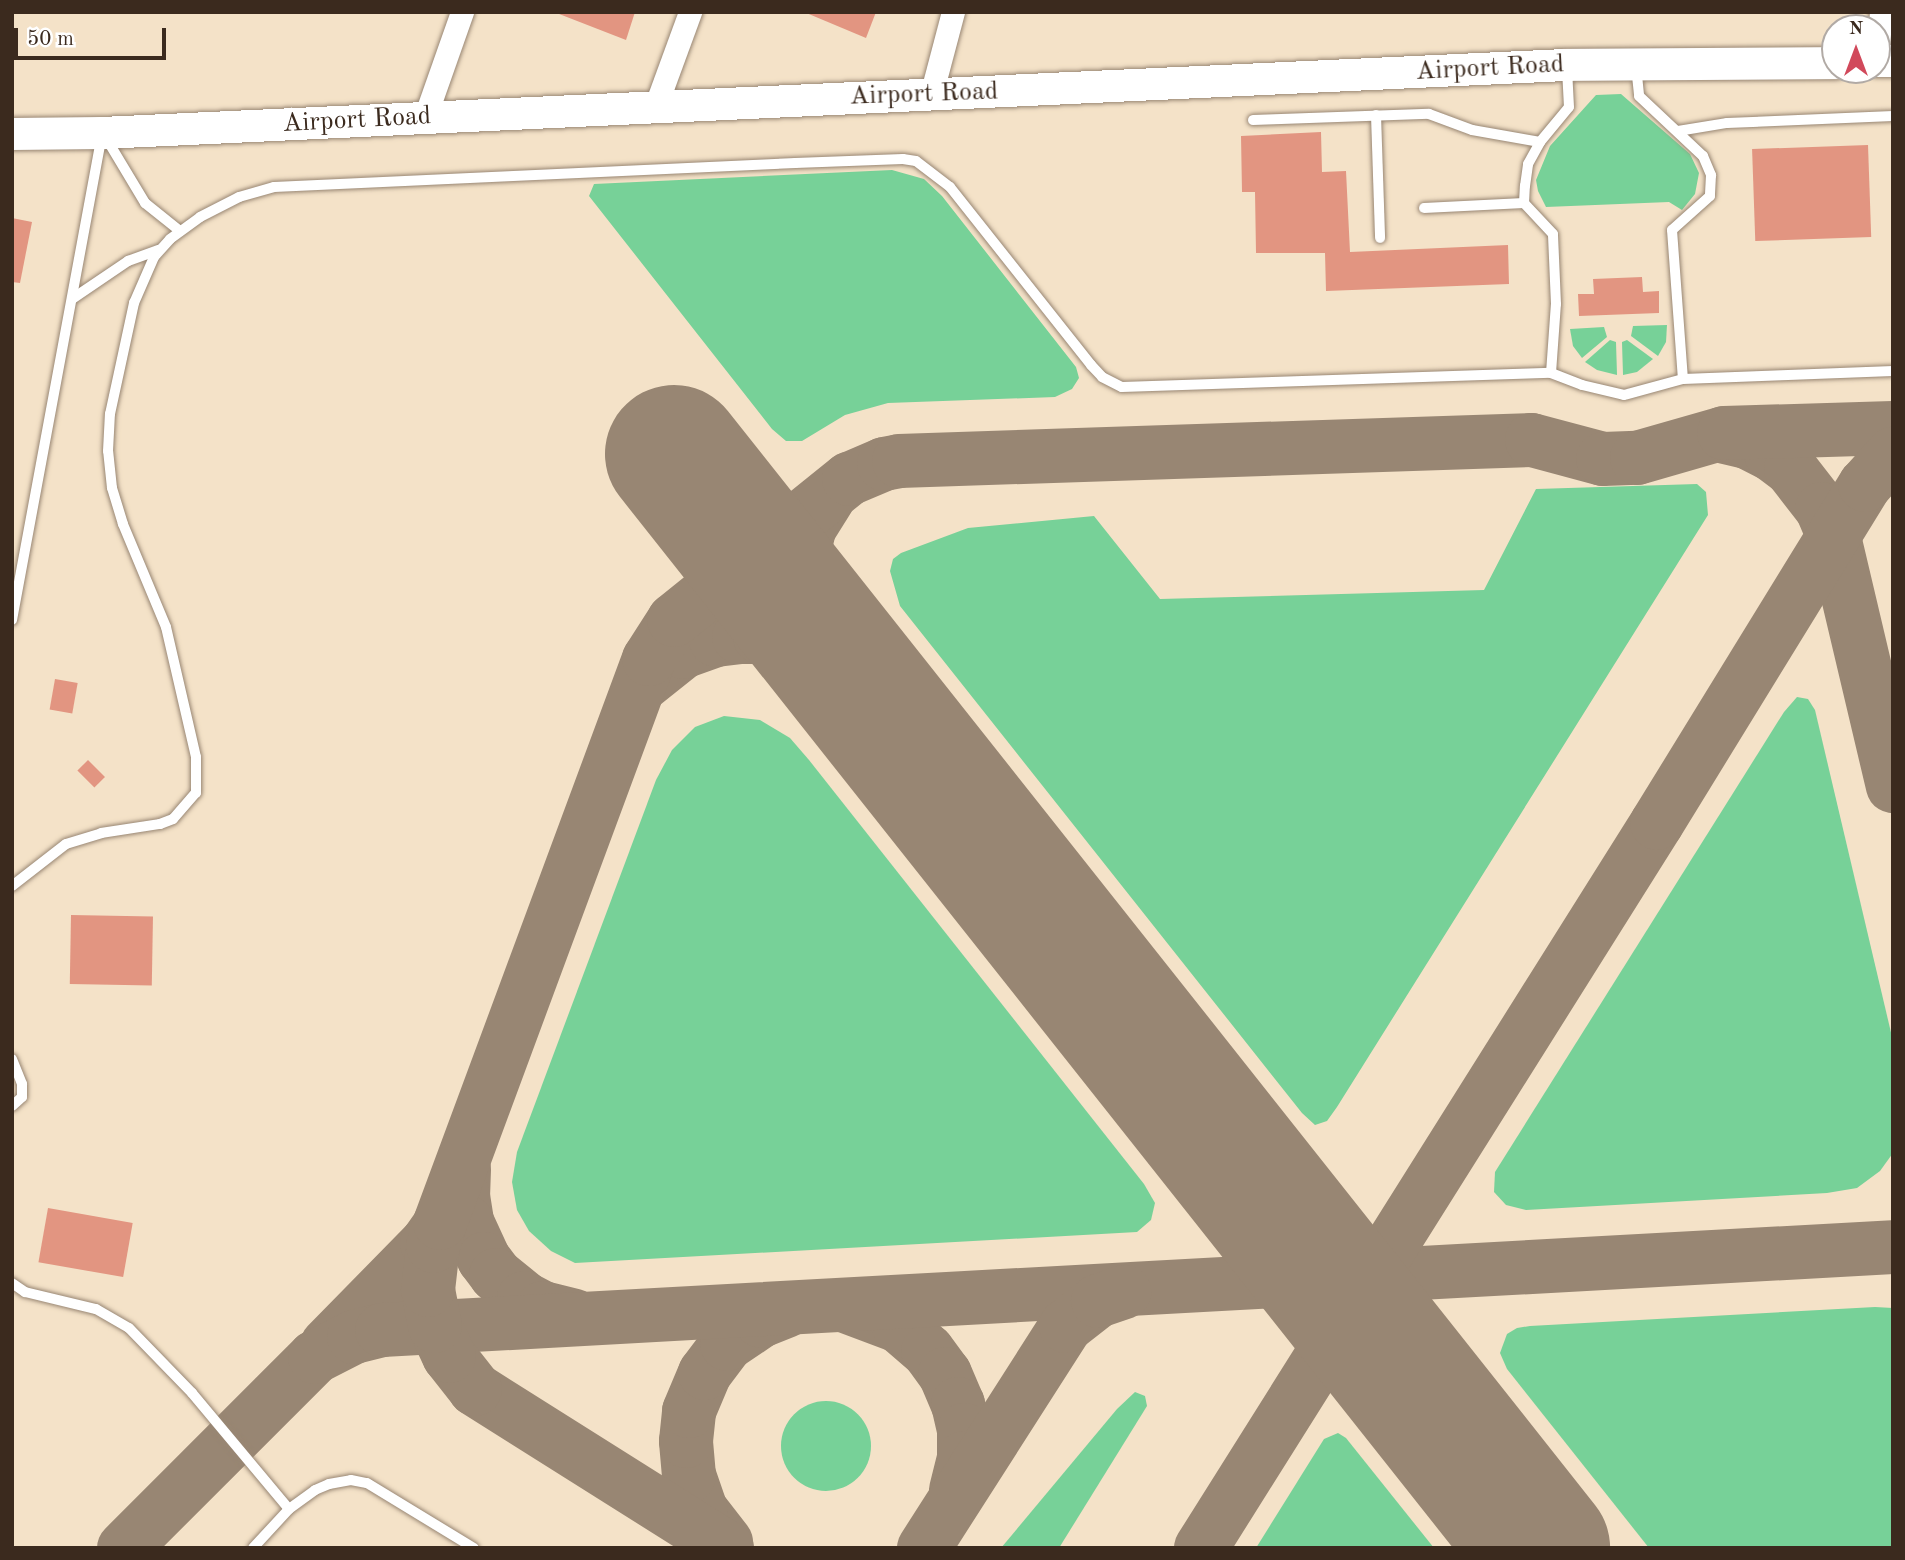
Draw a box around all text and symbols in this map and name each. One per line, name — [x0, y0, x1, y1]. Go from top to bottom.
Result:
scale bar — [18, 14, 170, 58]
north arrow — [1821, 14, 1891, 84]
text: N — [1849, 20, 1863, 39]
text: 50 m — [27, 29, 74, 50]
street label: Airport Road — [1415, 50, 1565, 88]
street label: Airport Road — [849, 77, 999, 113]
street label: Airport Road — [282, 102, 432, 140]

